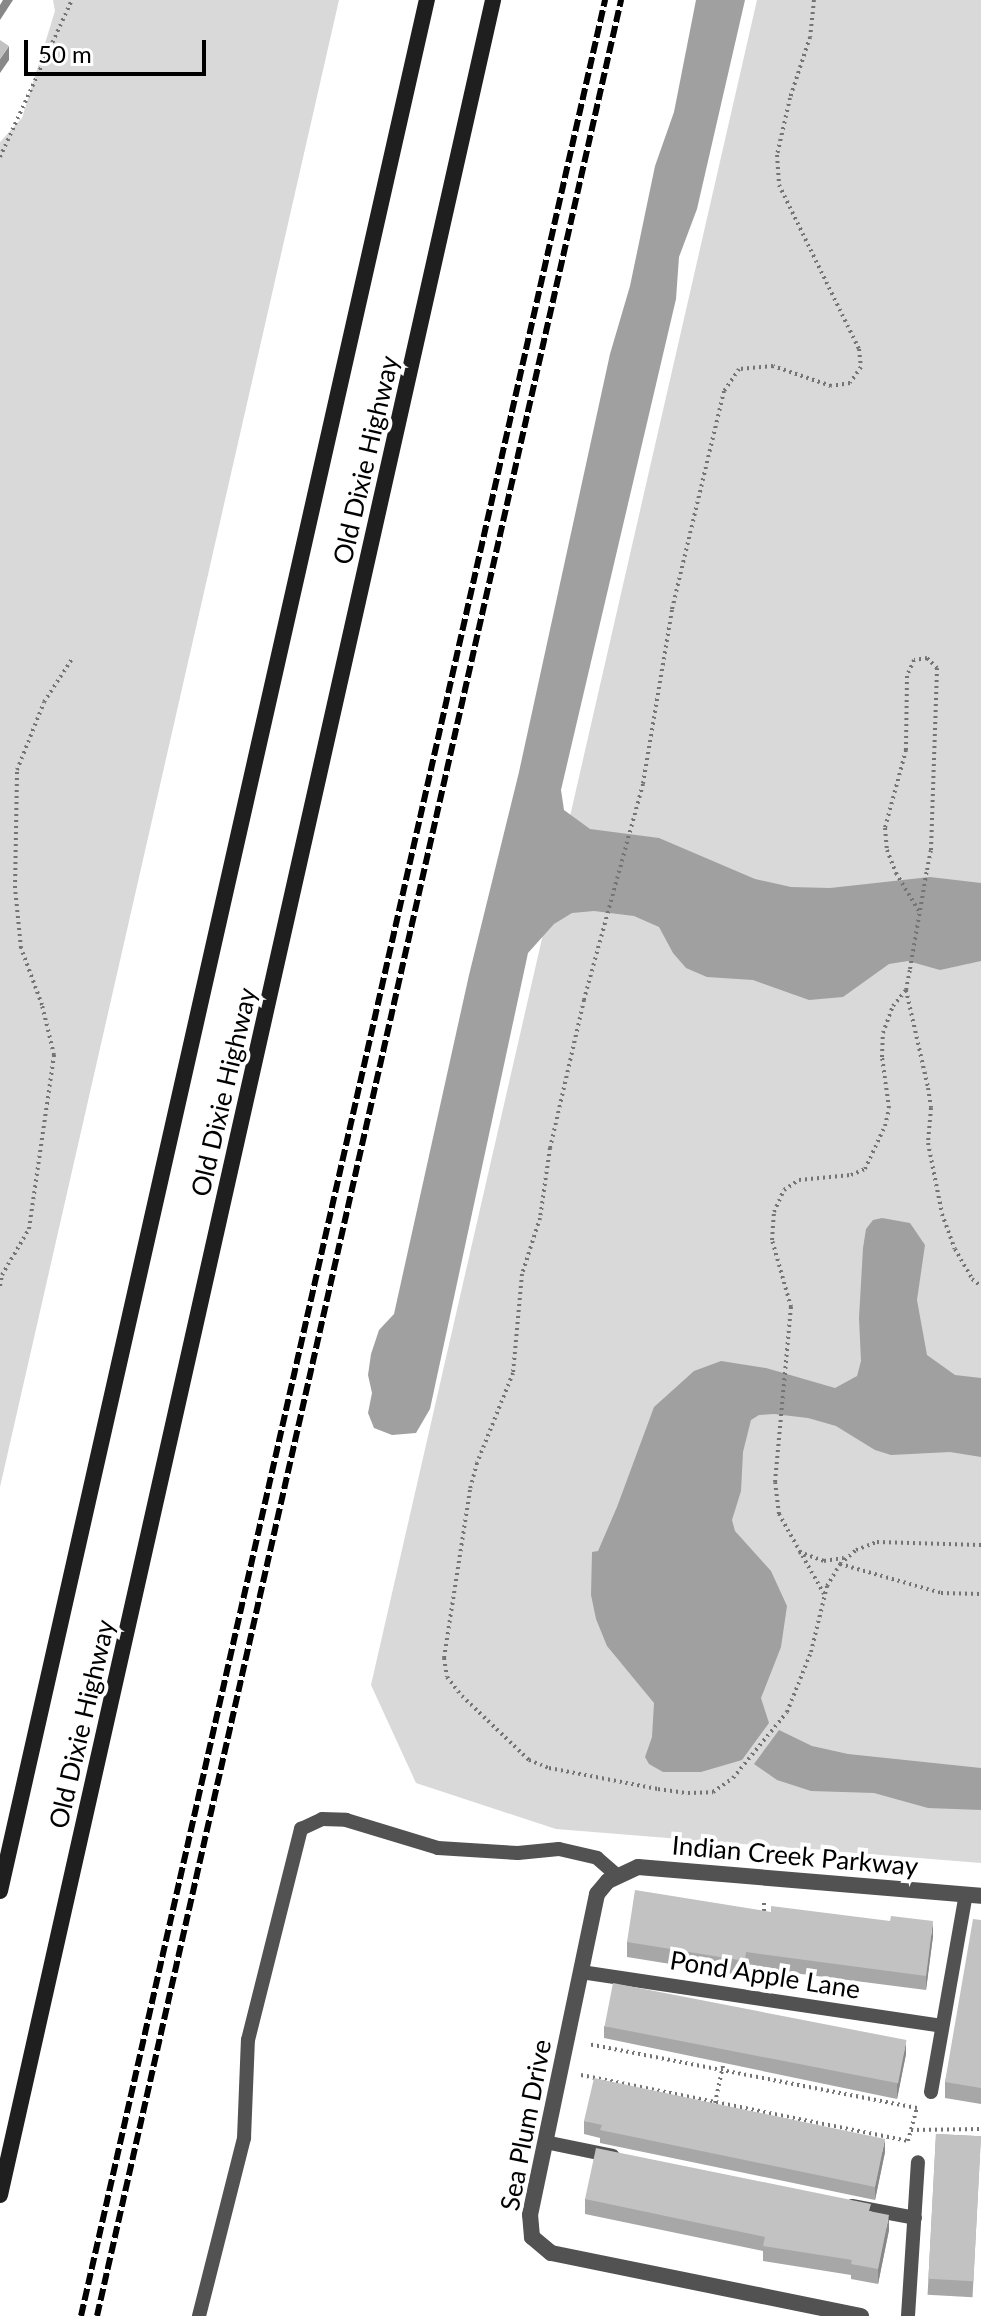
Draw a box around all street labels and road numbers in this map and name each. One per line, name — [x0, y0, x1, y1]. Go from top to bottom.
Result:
street label: Old Dixie Highway — [327, 353, 405, 567]
street label: Old Dixie Highway — [185, 985, 263, 1199]
street label: Old Dixie Highway — [43, 1617, 121, 1831]
street label: Indian Creek Parkway — [671, 1830, 919, 1882]
street label: Pond Apple Lane — [667, 1944, 863, 2006]
street label: Sea Plum Drive — [494, 2037, 558, 2213]

